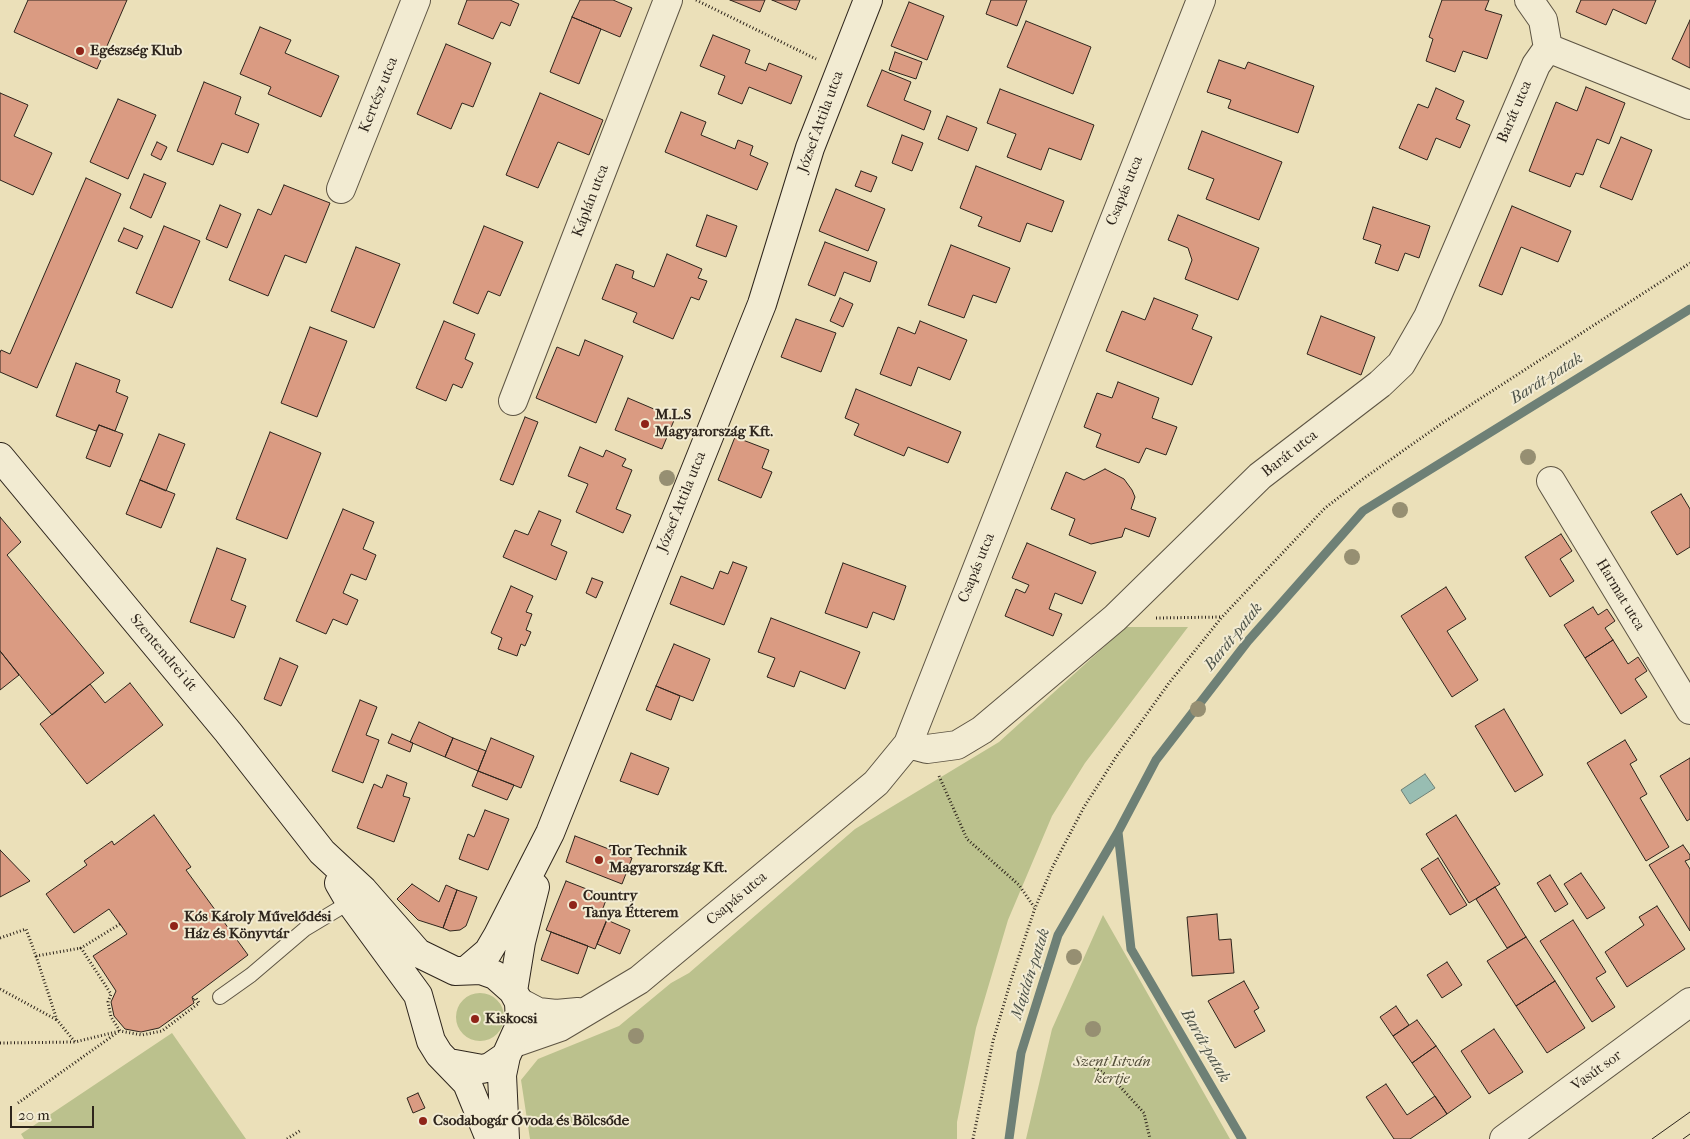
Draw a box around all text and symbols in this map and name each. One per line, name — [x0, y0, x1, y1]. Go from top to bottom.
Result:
place label: Egészség Klub — [90, 42, 182, 60]
marker: Egészség Klub — [74, 45, 86, 57]
street label: Kertész utca — [356, 55, 402, 135]
street label: József Attila utca — [794, 69, 848, 175]
street label: Barát utca — [1494, 78, 1536, 146]
street label: Csapás utca — [1103, 153, 1147, 229]
street label: Káplán utca — [569, 162, 613, 240]
water label: Barát-patak — [1507, 349, 1587, 409]
place label: M.L.S Magyarország Kft. — [655, 406, 773, 441]
marker: M.L.S Magyarország Kft. — [639, 418, 651, 430]
street label: Barát utca — [1258, 427, 1322, 481]
street label: József Attila utca — [654, 449, 710, 555]
street label: Csapás utca — [955, 530, 999, 606]
street label: Harmat utca — [1592, 556, 1648, 634]
water label: Barát-patak — [1201, 599, 1267, 675]
street label: Szentendrei út — [126, 611, 200, 695]
place label: Tor Technik Magyarország Kft. — [609, 842, 727, 877]
marker: Tor Technik Magyarország Kft. — [593, 854, 605, 866]
street label: Csapás utca — [703, 868, 771, 930]
place label: Country Tanya Étterem — [583, 887, 678, 922]
marker: Country Tanya Étterem — [567, 899, 579, 911]
place label: Kós Károly Művelődési Ház és Könyvtár — [184, 908, 332, 943]
marker: Kós Károly Művelődési Ház és Könyvtár — [168, 920, 180, 932]
water label: Majdán-patak — [1007, 926, 1055, 1022]
water label: Barát-patak — [1176, 1006, 1234, 1086]
place label: Kiskocsi — [485, 1010, 538, 1028]
marker: Kiskocsi — [469, 1013, 481, 1025]
street label: Vasút sor — [1568, 1047, 1626, 1095]
park label: Szent István kertje — [1073, 1053, 1151, 1088]
scale bar — [12, 1096, 96, 1128]
text: 20 m — [18, 1106, 50, 1124]
place label: Csodabogár Óvoda és Bölcsőde — [433, 1112, 629, 1130]
marker: Csodabogár Óvoda és Bölcsőde — [417, 1115, 429, 1127]

